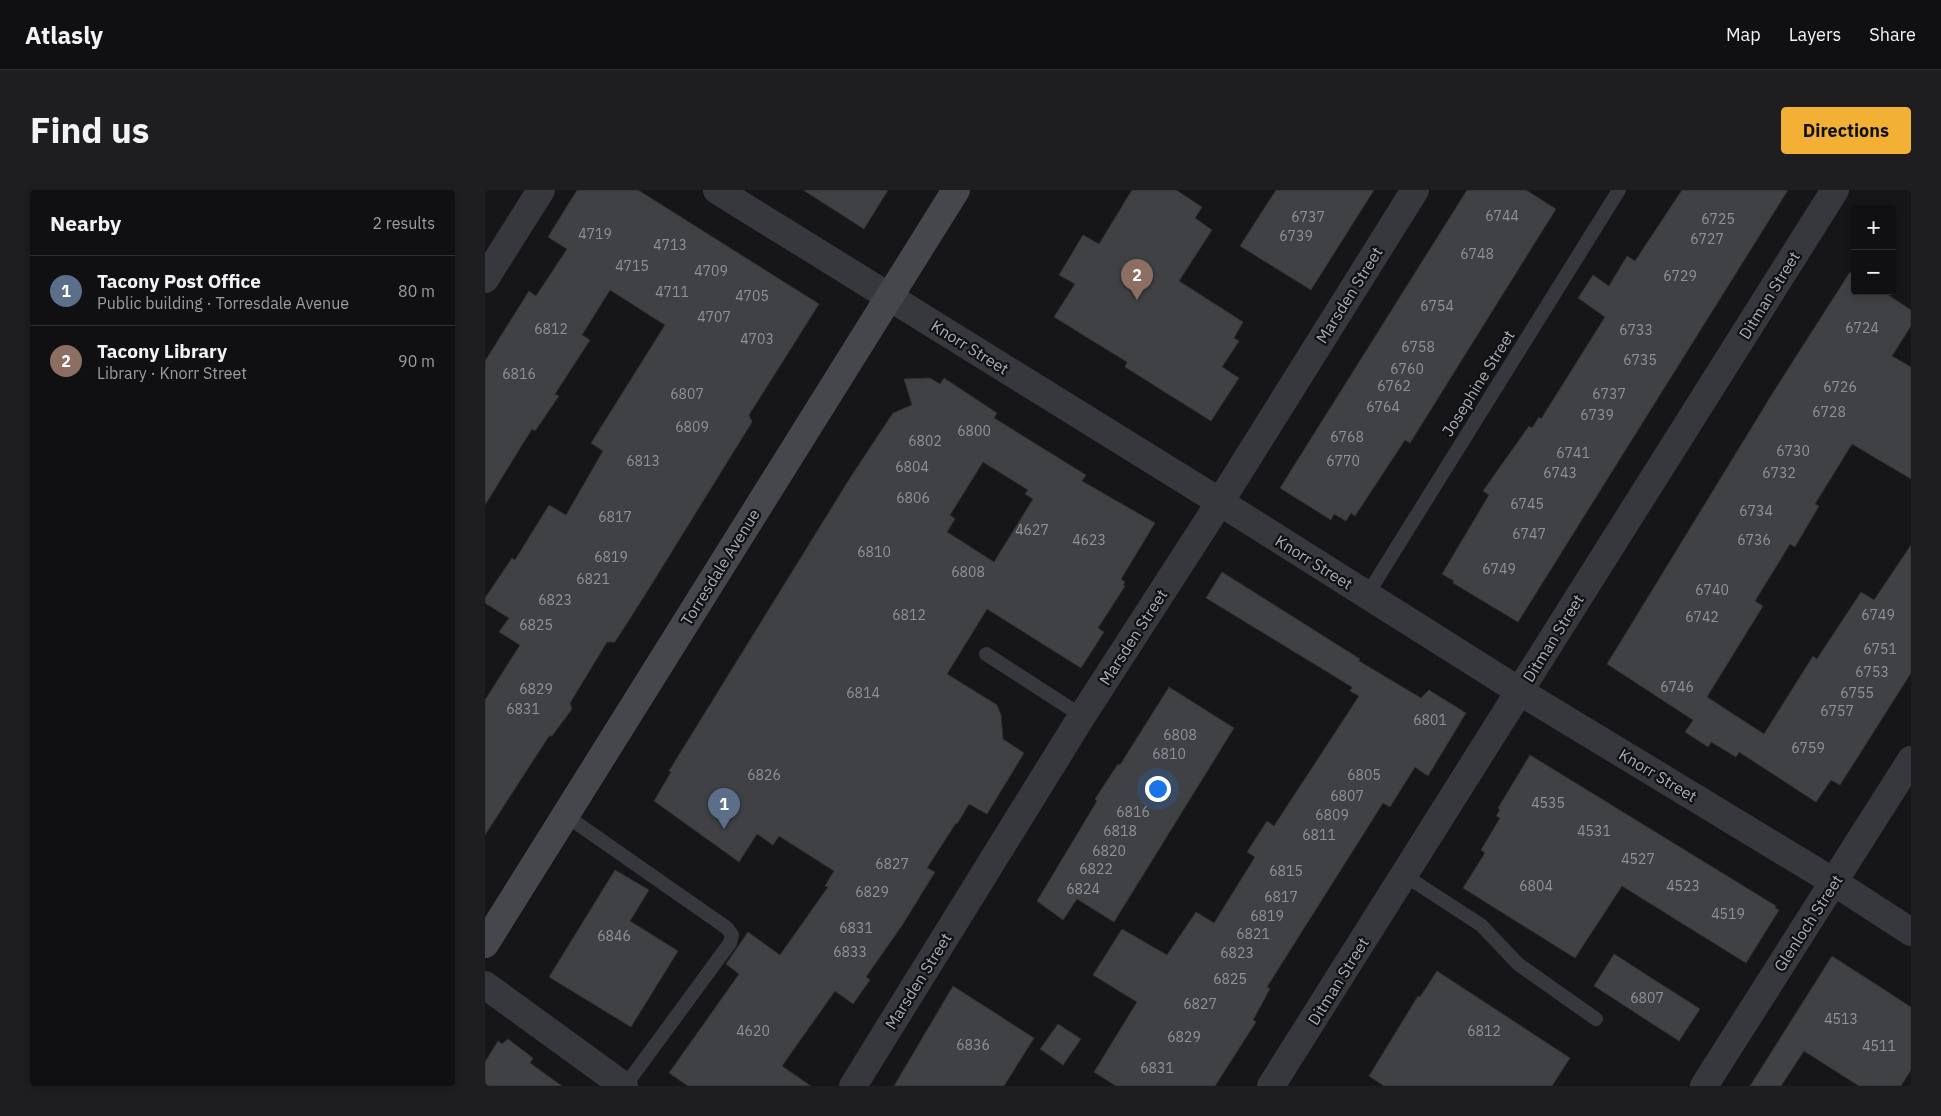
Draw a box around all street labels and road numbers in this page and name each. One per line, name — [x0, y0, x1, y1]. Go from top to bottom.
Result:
street label: Marsden Street — [1311, 243, 1387, 347]
street label: Ditman Street — [1734, 247, 1804, 343]
street label: Knorr Street — [928, 315, 1012, 379]
street label: Josephine Street — [1437, 326, 1519, 440]
street label: Torresdale Avenue — [676, 505, 764, 629]
street label: Knorr Street — [1272, 530, 1356, 594]
street label: Marsden Street — [1095, 585, 1171, 689]
street label: Ditman Street — [1518, 590, 1588, 686]
street label: Knorr Street — [1615, 744, 1701, 806]
street label: Glenloch Street — [1769, 871, 1847, 975]
street label: Marsden Street — [880, 929, 956, 1033]
street label: Ditman Street — [1303, 933, 1373, 1029]

